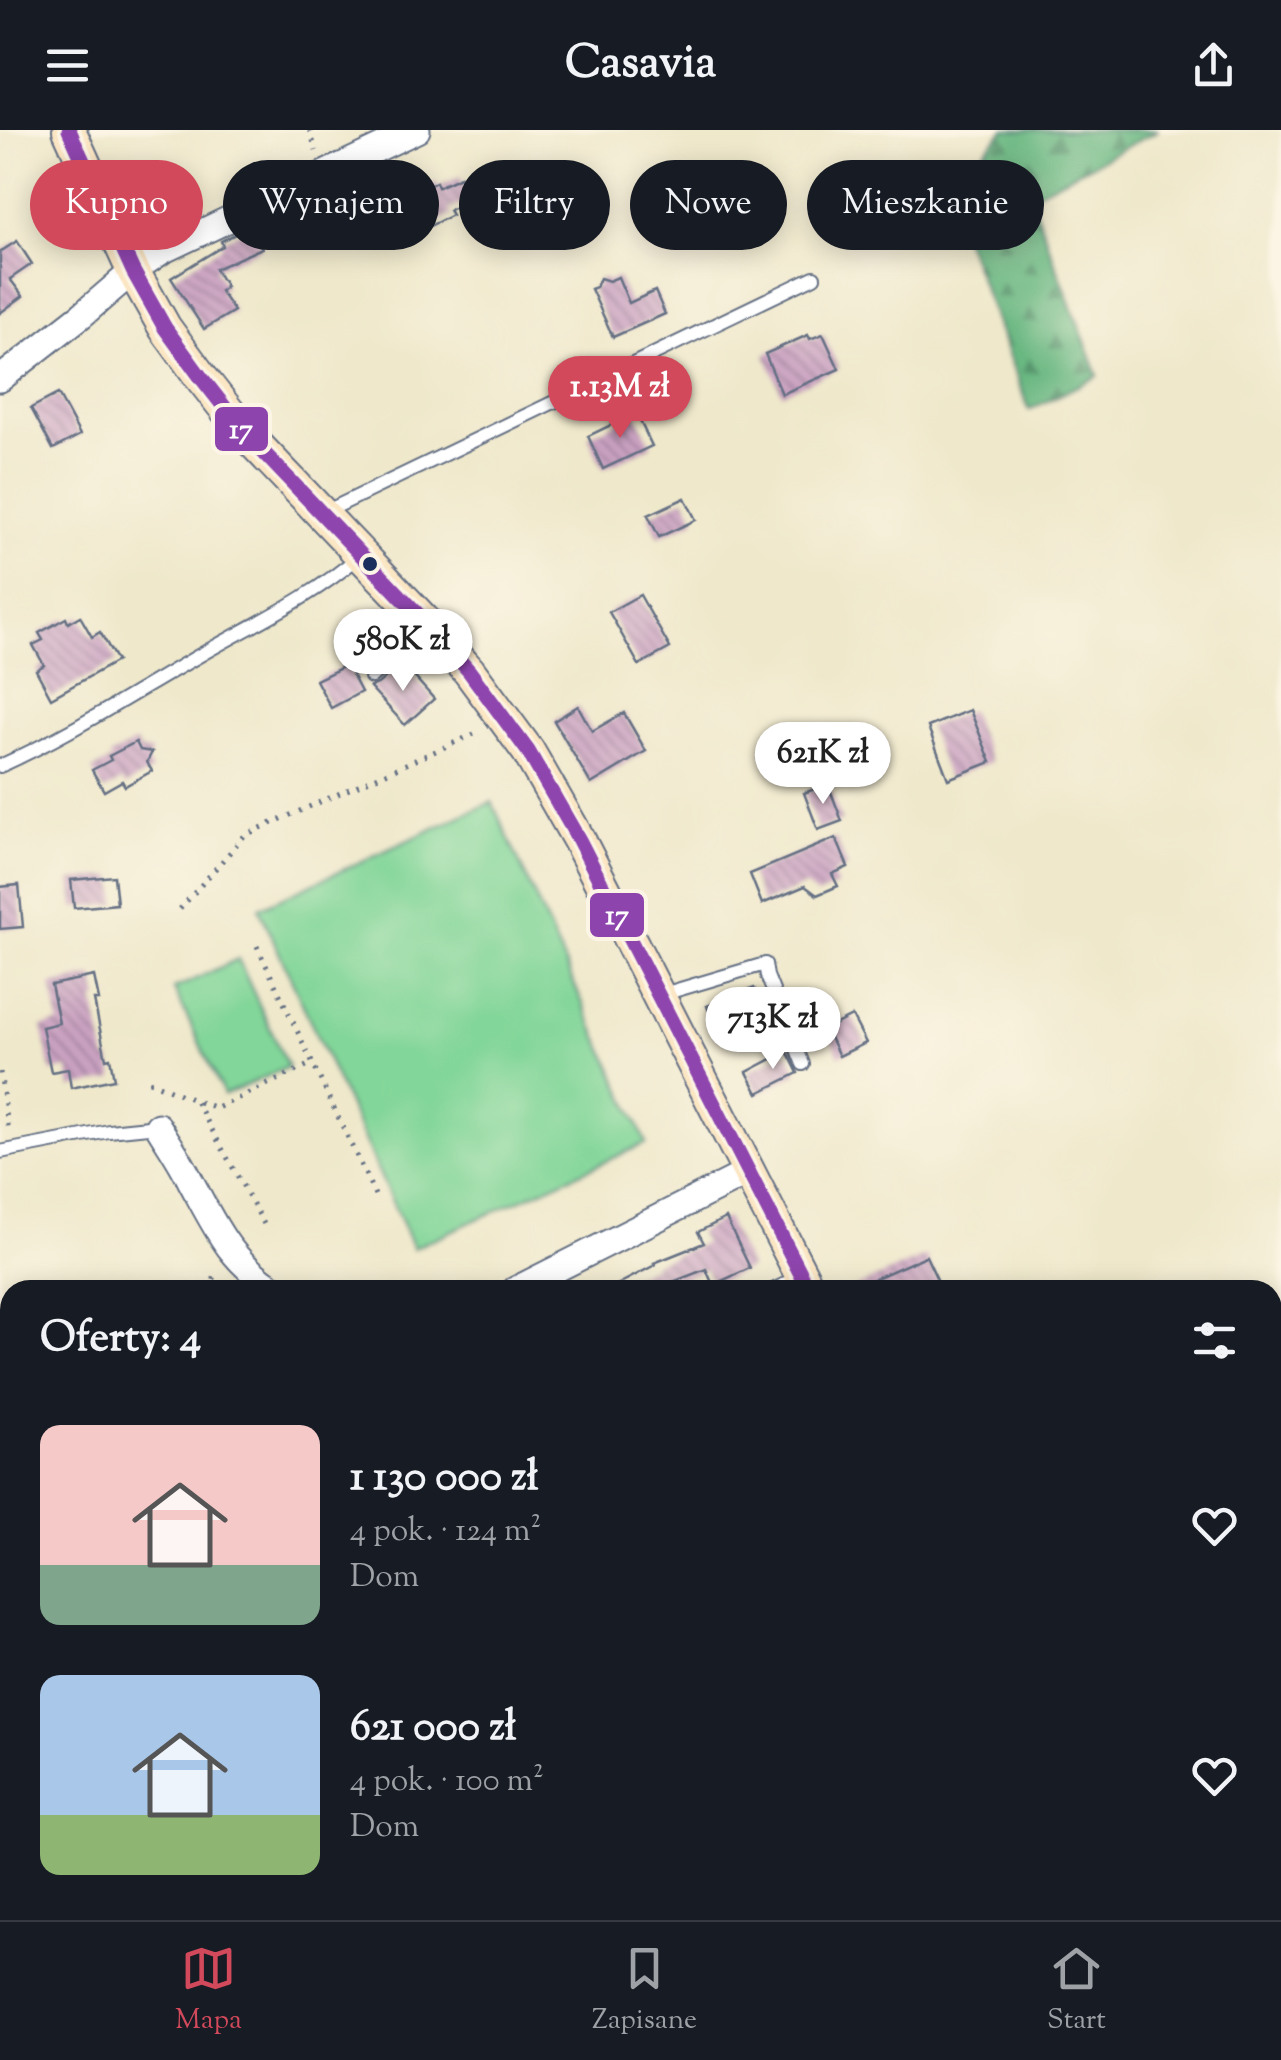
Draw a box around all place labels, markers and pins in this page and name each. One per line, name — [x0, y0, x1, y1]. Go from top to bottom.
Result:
pin: 1.13M zł — [517, 356, 723, 441]
unlabelled marker — [360, 554, 380, 574]
pin: 580K zł — [311, 609, 495, 694]
pin: 621K zł — [731, 722, 915, 807]
pin: 713K zł — [681, 987, 865, 1072]

